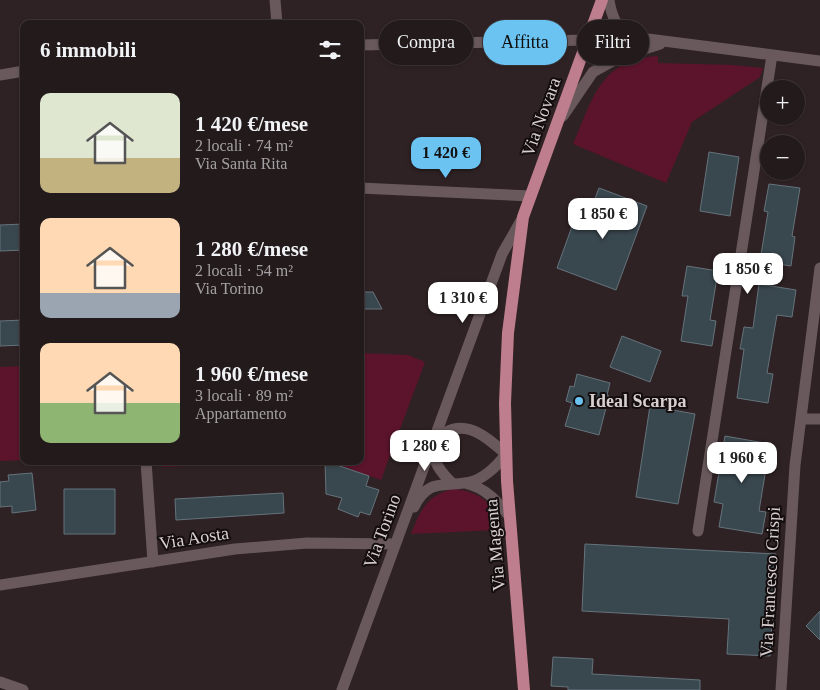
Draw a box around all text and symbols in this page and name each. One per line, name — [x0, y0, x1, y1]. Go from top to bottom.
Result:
chip: Compra — [379, 20, 473, 65]
chip: Affitta — [483, 20, 567, 65]
chip: Filtri — [577, 20, 649, 65]
icon: filters — [316, 36, 344, 64]
text: 6 immobili — [40, 38, 136, 62]
street label: Via Novara — [518, 75, 564, 159]
map controls — [760, 80, 805, 180]
button: + — [760, 80, 805, 125]
text: 1 420 €/mese — [195, 112, 308, 136]
icon: home — [80, 113, 140, 173]
button: − — [760, 135, 805, 180]
pin: 1 420 € — [400, 136, 492, 179]
text: 2 locali · 74 m² — [195, 137, 293, 154]
text: 1 420 € — [422, 144, 470, 161]
text: Via Santa Rita — [195, 155, 287, 172]
pin: 1 850 € — [557, 198, 649, 240]
text: 1 850 € — [579, 205, 627, 222]
text: 1 280 €/mese — [195, 237, 308, 261]
icon: home — [80, 238, 140, 298]
pin: 1 850 € — [702, 252, 794, 295]
text: 1 850 € — [724, 260, 772, 277]
text: 2 locali · 54 m² — [195, 262, 293, 279]
text: Via Torino — [195, 280, 263, 297]
pin: 1 310 € — [417, 282, 509, 324]
text: 1 310 € — [439, 289, 487, 306]
text: 1 960 €/mese — [195, 362, 308, 386]
icon: home — [80, 363, 140, 423]
text: 3 locali · 89 m² — [195, 387, 293, 404]
place label: Ideal Scarpa — [589, 391, 687, 411]
marker: Ideal Scarpa — [573, 395, 585, 407]
text: Appartamento — [195, 405, 287, 422]
pin: 1 280 € — [379, 430, 471, 472]
text: 1 280 € — [401, 437, 449, 454]
pin: 1 960 € — [696, 442, 788, 484]
text: 1 960 € — [718, 449, 766, 466]
street label: Via Torino — [359, 491, 405, 571]
street label: Via Magenta — [481, 498, 509, 592]
street label: Via Francesco Crispi — [756, 506, 784, 658]
street label: Via Aosta — [158, 523, 230, 553]

